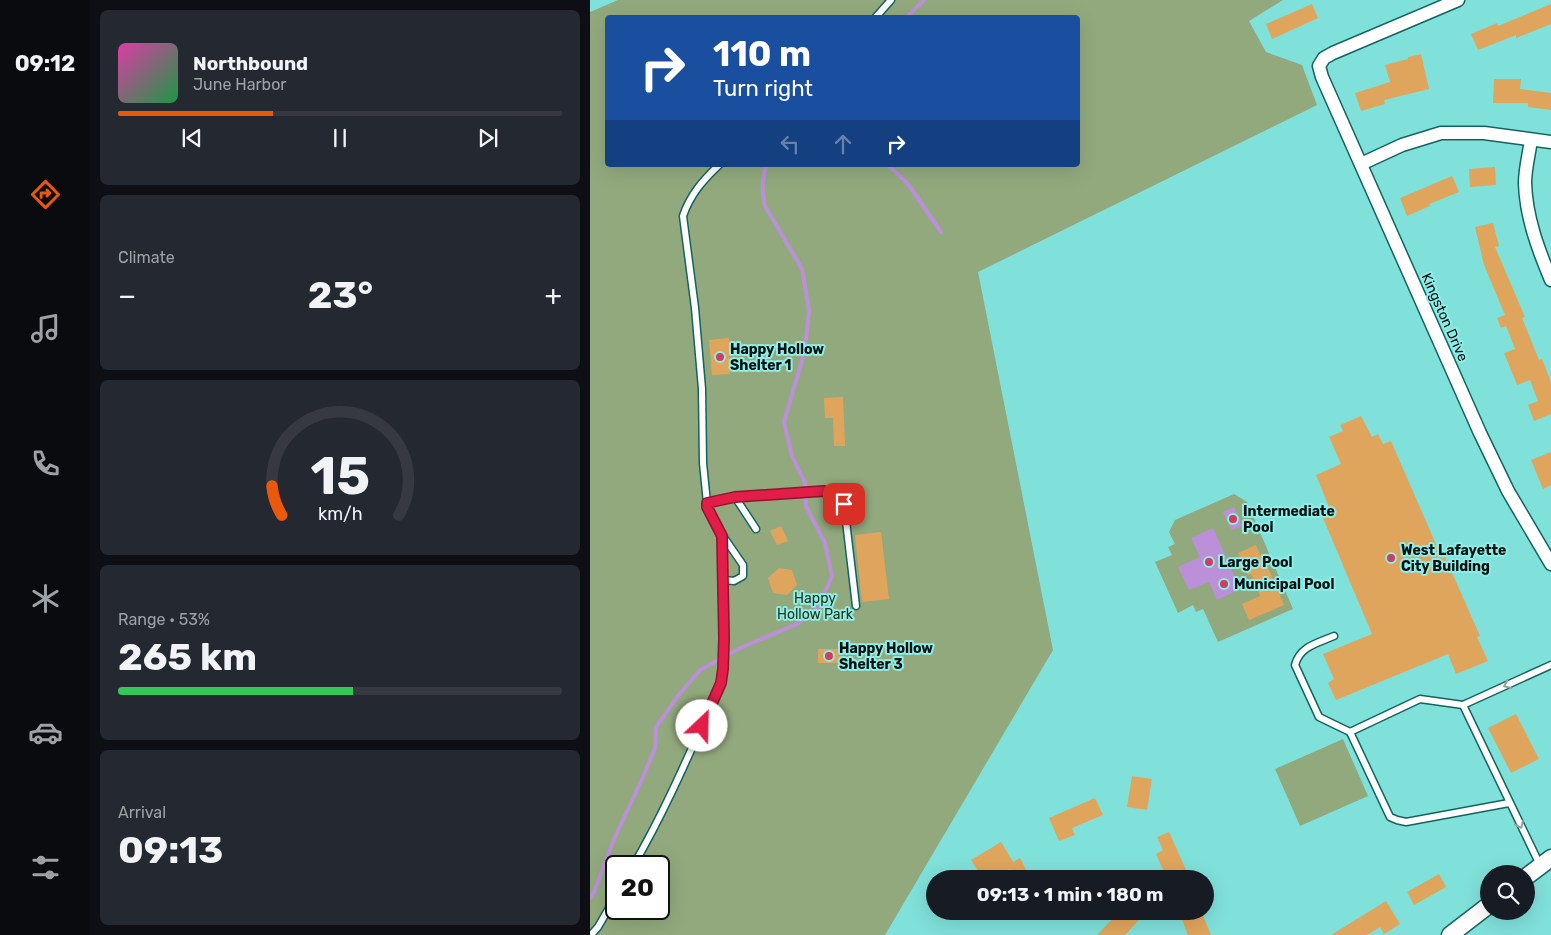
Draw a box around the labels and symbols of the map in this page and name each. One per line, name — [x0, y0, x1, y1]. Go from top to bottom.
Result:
street label: Kingston Drive — [1417, 270, 1472, 364]
place label: Happy Hollow Shelter 1 — [730, 341, 824, 374]
marker: Happy Hollow Shelter 1 — [714, 351, 726, 363]
pin — [823, 483, 865, 525]
place label: Intermediate Pool — [1243, 503, 1335, 536]
marker: Intermediate Pool — [1227, 513, 1239, 525]
place label: West Lafayette City Building — [1401, 542, 1506, 575]
marker: West Lafayette City Building — [1385, 552, 1397, 564]
place label: Large Pool — [1219, 554, 1293, 571]
marker: Large Pool — [1203, 556, 1215, 568]
place label: Municipal Pool — [1234, 576, 1334, 593]
marker: Municipal Pool — [1218, 578, 1230, 590]
park label: Happy Hollow Park — [777, 590, 854, 623]
place label: Happy Hollow Shelter 3 — [839, 640, 933, 673]
marker: Happy Hollow Shelter 3 — [823, 650, 835, 662]
one-way arrow — [1503, 679, 1512, 689]
position arrow — [675, 699, 727, 751]
one-way arrow — [1513, 820, 1524, 829]
speed limit sign: 20 — [605, 855, 670, 920]

